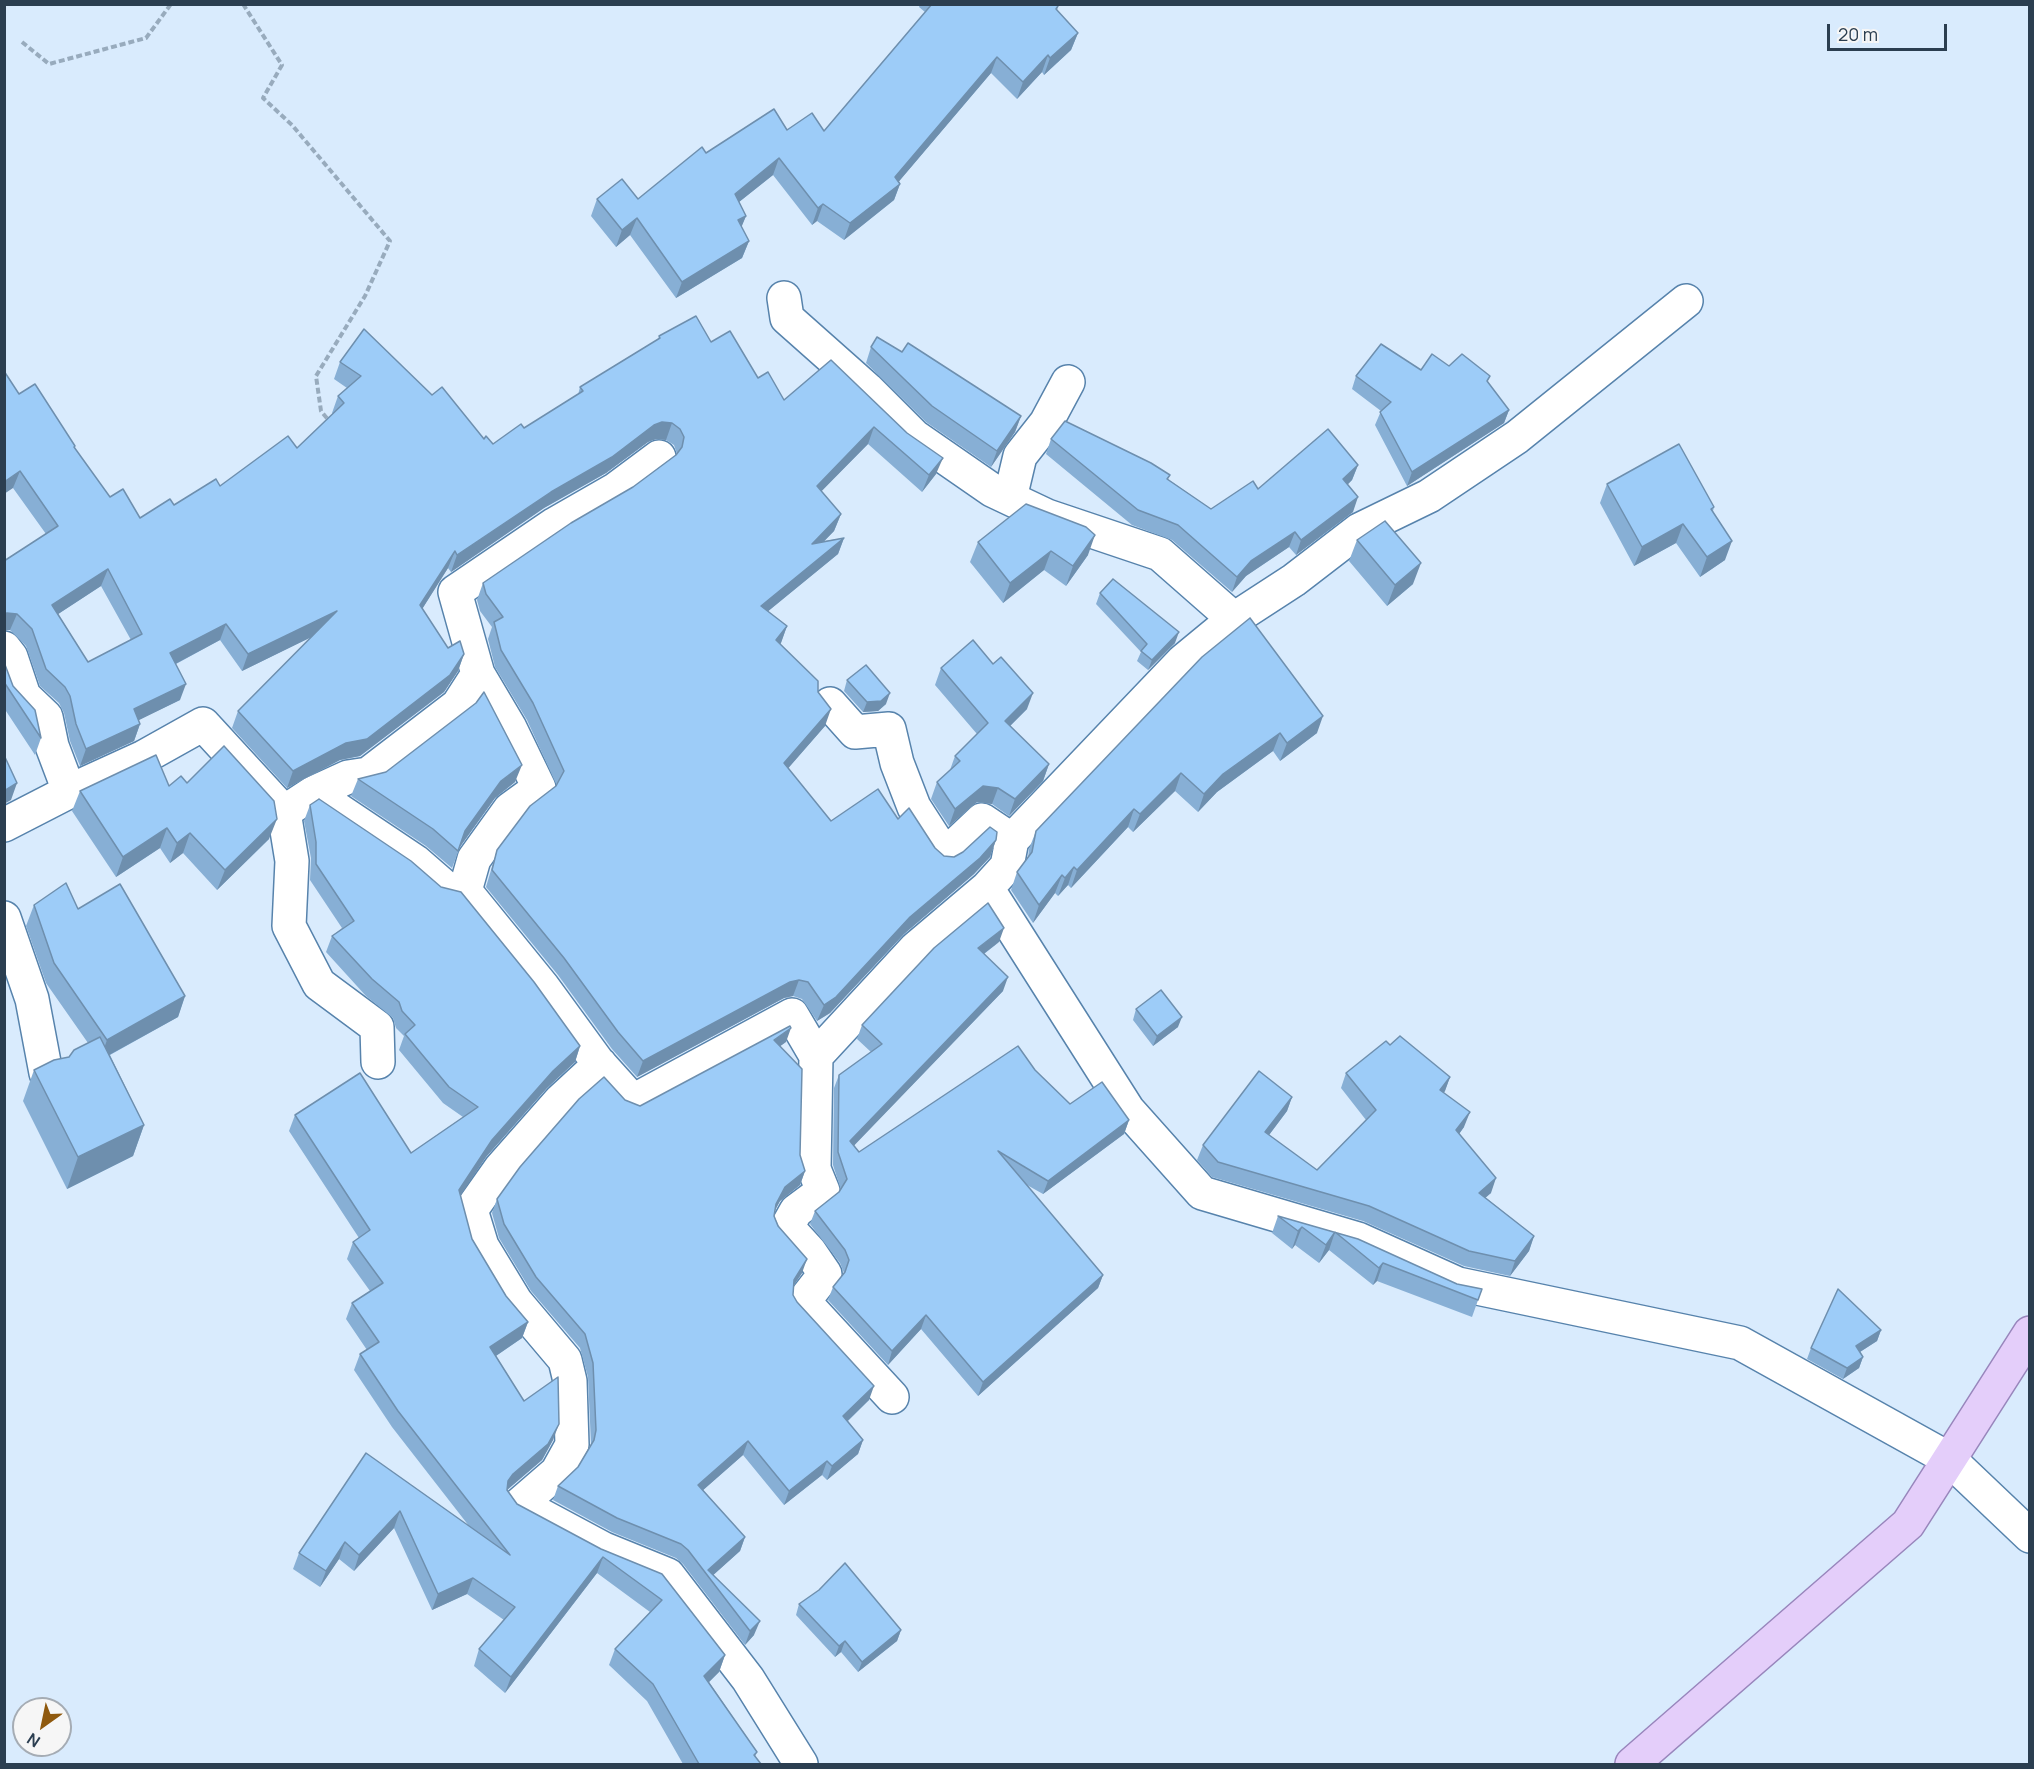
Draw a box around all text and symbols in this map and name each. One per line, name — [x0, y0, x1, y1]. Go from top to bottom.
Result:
scale bar — [1830, 12, 1950, 50]
text: 20 m — [1838, 22, 1878, 46]
north arrow — [12, 1697, 72, 1757]
text: N — [22, 1728, 44, 1753]

